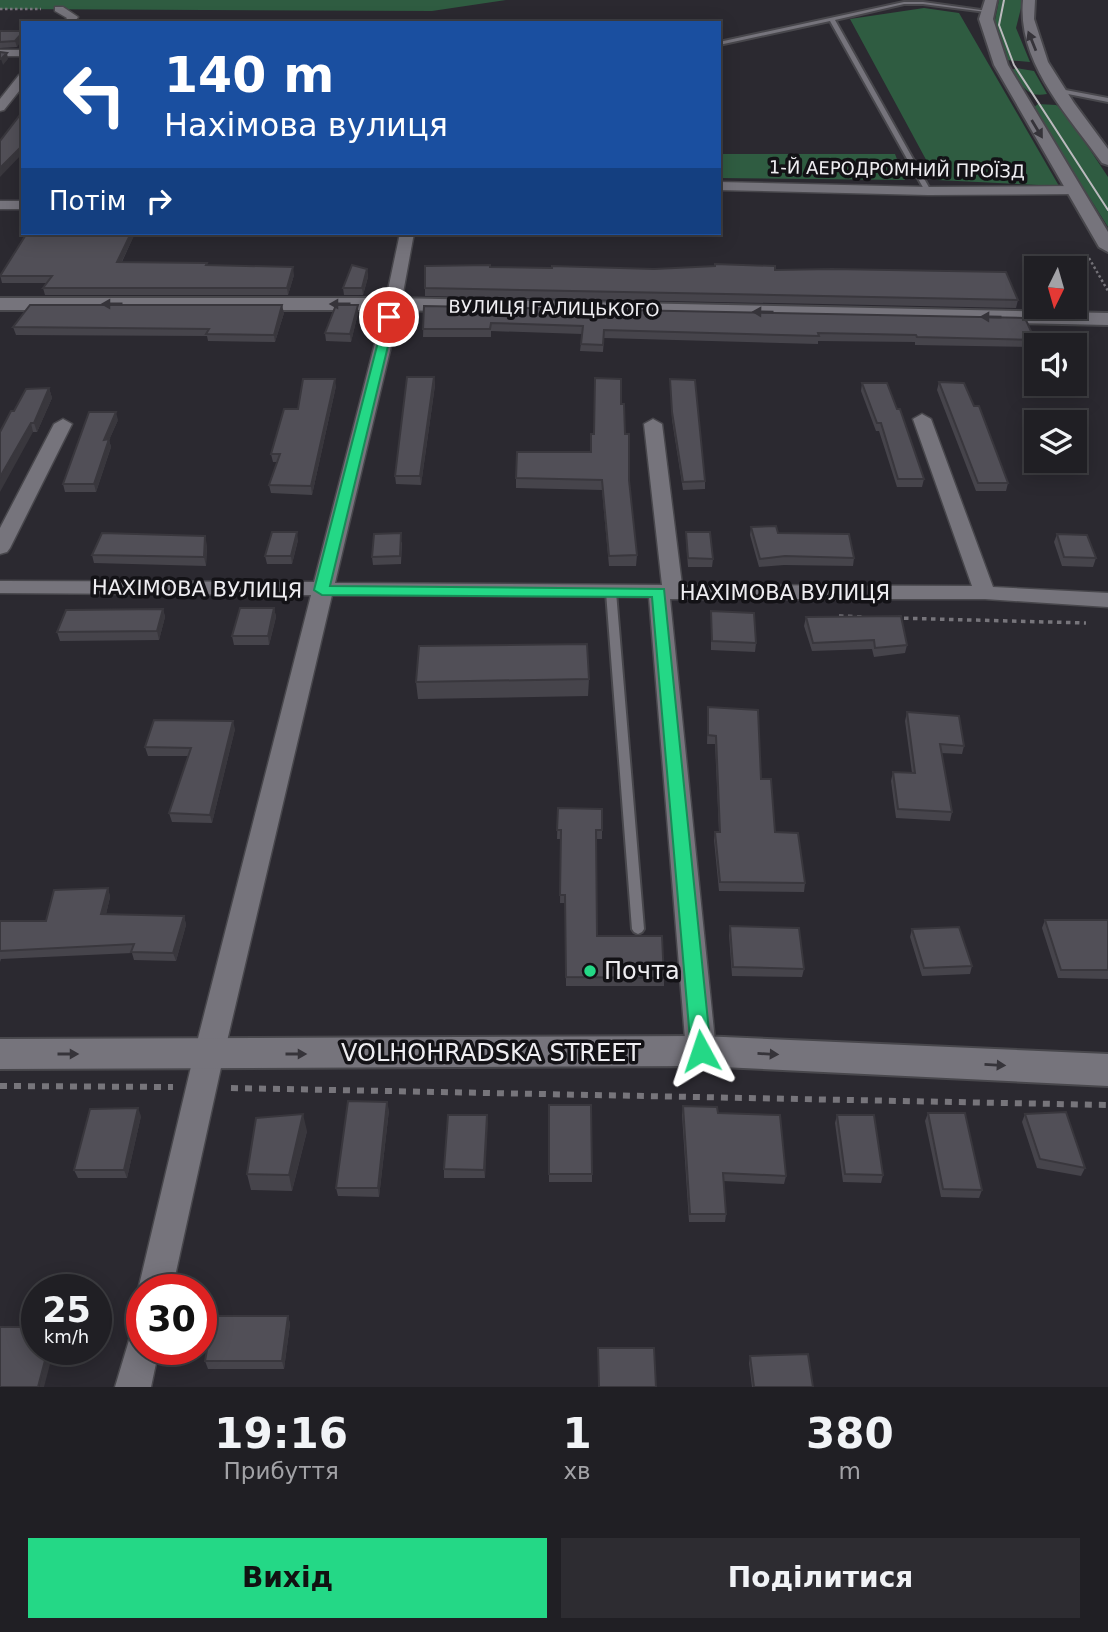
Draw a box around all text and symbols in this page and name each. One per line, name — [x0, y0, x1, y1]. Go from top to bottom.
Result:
one-way arrow — [1027, 30, 1038, 51]
text: 140 m — [164, 47, 334, 104]
icon: left — [49, 49, 140, 140]
text: Нахімова вулиця — [164, 106, 448, 144]
one-way arrow — [1031, 119, 1043, 138]
street label: 1-Й АЕРОДРОМНИЙ ПРОЇЗД — [769, 156, 1025, 182]
icon: right — [140, 182, 178, 220]
text: Потім — [49, 186, 126, 216]
north arrow — [1024, 256, 1087, 318]
map controls — [1024, 256, 1087, 473]
pin — [359, 287, 419, 347]
street label: ВУЛИЦЯ ГАЛИЦЬКОГО — [448, 296, 660, 320]
one-way arrow — [101, 298, 123, 310]
one-way arrow — [329, 298, 351, 310]
icon: arrive — [370, 298, 408, 336]
one-way arrow — [752, 306, 774, 318]
one-way arrow — [980, 311, 1002, 323]
button: sound — [1024, 333, 1087, 396]
button: layers — [1024, 410, 1087, 473]
street label: НАХІМОВА ВУЛИЦЯ — [92, 575, 302, 603]
street label: НАХІМОВА ВУЛИЦЯ — [680, 581, 890, 605]
place label: Почта — [604, 957, 680, 985]
marker: Почта — [582, 963, 598, 979]
position arrow — [664, 1014, 738, 1088]
street label: VOLHOHRADSKA STREET — [341, 1039, 641, 1067]
one-way arrow — [57, 1048, 79, 1060]
one-way arrow — [285, 1048, 307, 1060]
one-way arrow — [757, 1049, 779, 1060]
one-way arrow — [985, 1059, 1007, 1070]
speed limit sign: 30 — [126, 1274, 217, 1365]
text: 25 — [42, 1290, 91, 1330]
text: km/h — [44, 1326, 89, 1347]
text: 19:16 — [214, 1409, 348, 1458]
text: 1 — [562, 1409, 592, 1458]
text: 380 — [806, 1409, 894, 1458]
text: Прибуття — [224, 1458, 339, 1484]
text: хв — [563, 1458, 591, 1484]
text: m — [839, 1458, 861, 1484]
button: Вихід — [28, 1538, 547, 1618]
button: Поділитися — [561, 1538, 1080, 1618]

